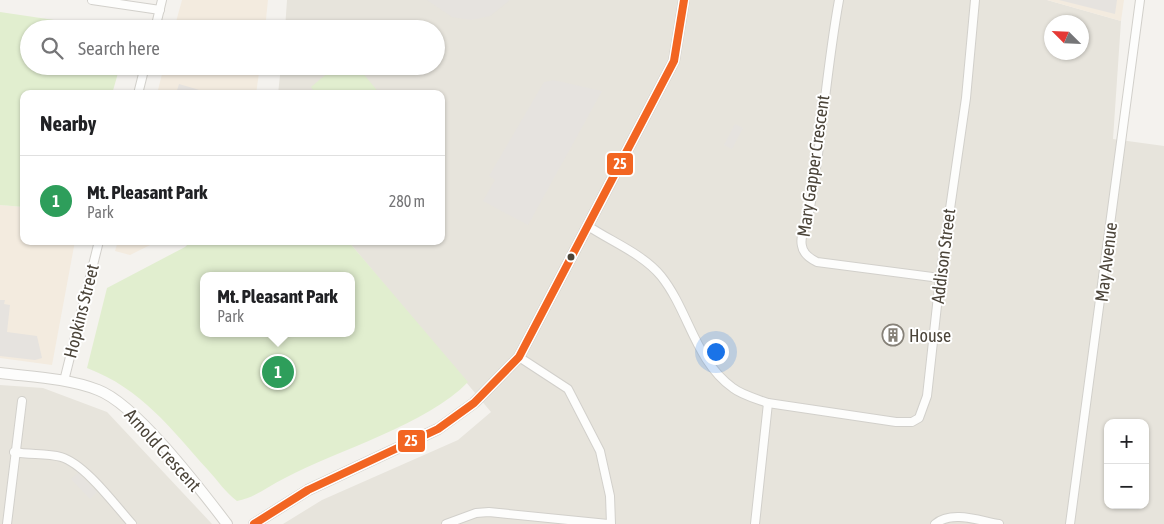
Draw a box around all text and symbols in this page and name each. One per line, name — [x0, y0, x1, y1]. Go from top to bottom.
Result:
north arrow — [1044, 15, 1089, 60]
search box — [20, 20, 445, 75]
icon: search — [38, 34, 66, 62]
text: Search here — [78, 37, 160, 59]
street label: Mary Gapper Crescent — [793, 94, 833, 238]
text: Nearby — [40, 111, 96, 135]
line badge: 25 — [606, 152, 634, 176]
text: 25 — [613, 156, 627, 172]
text: Mt. Pleasant Park — [87, 181, 207, 203]
text: 1 — [52, 192, 60, 210]
text: 280 m — [389, 192, 425, 210]
text: Park — [87, 203, 114, 221]
street label: Addison Street — [927, 207, 959, 305]
street label: May Avenue — [1091, 221, 1121, 303]
unlabelled marker — [566, 252, 576, 262]
street label: Hopkins Street — [59, 262, 103, 360]
popup — [200, 272, 355, 337]
text: Mt. Pleasant Park — [217, 285, 338, 307]
text: Park — [217, 307, 244, 325]
building icon: House — [881, 323, 905, 347]
place label: House — [909, 325, 951, 346]
your location — [703, 339, 729, 365]
pin: 1 — [262, 353, 294, 391]
street label: Arnold Crescent — [121, 404, 205, 496]
map controls — [1104, 419, 1149, 509]
button: + — [1104, 419, 1149, 464]
line badge: 25 — [397, 429, 426, 453]
text: 25 — [404, 433, 418, 449]
button: − — [1104, 464, 1149, 509]

